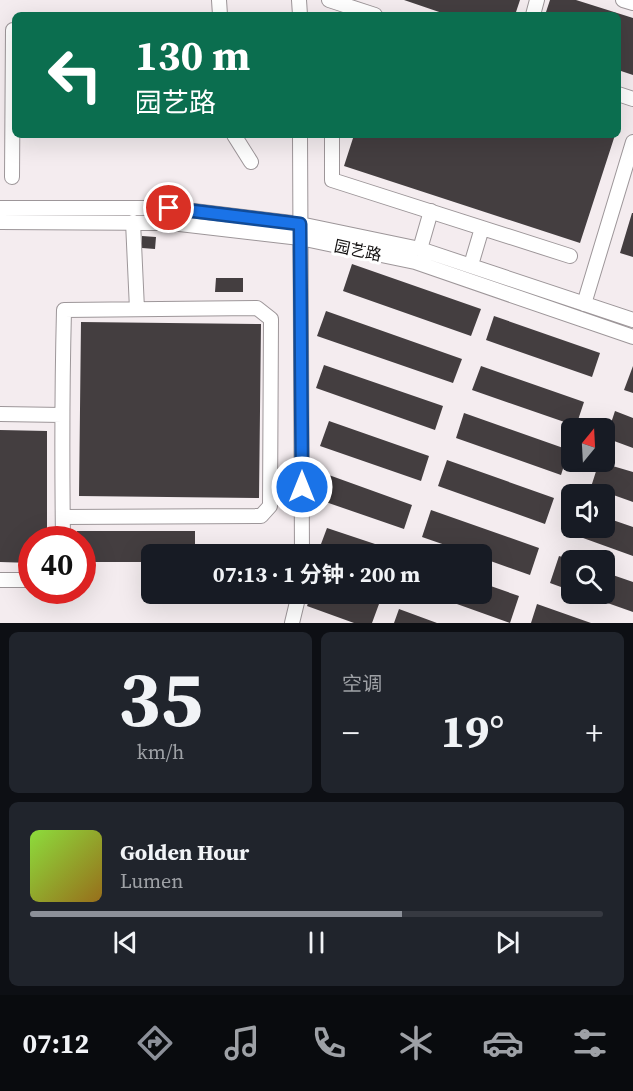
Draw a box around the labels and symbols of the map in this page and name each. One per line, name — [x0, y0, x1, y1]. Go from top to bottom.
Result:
pin — [143, 182, 194, 233]
street label: 园艺路 — [332, 234, 384, 266]
north arrow — [561, 418, 615, 472]
position arrow — [270, 455, 334, 519]
speed limit sign: 40 — [18, 526, 96, 604]

